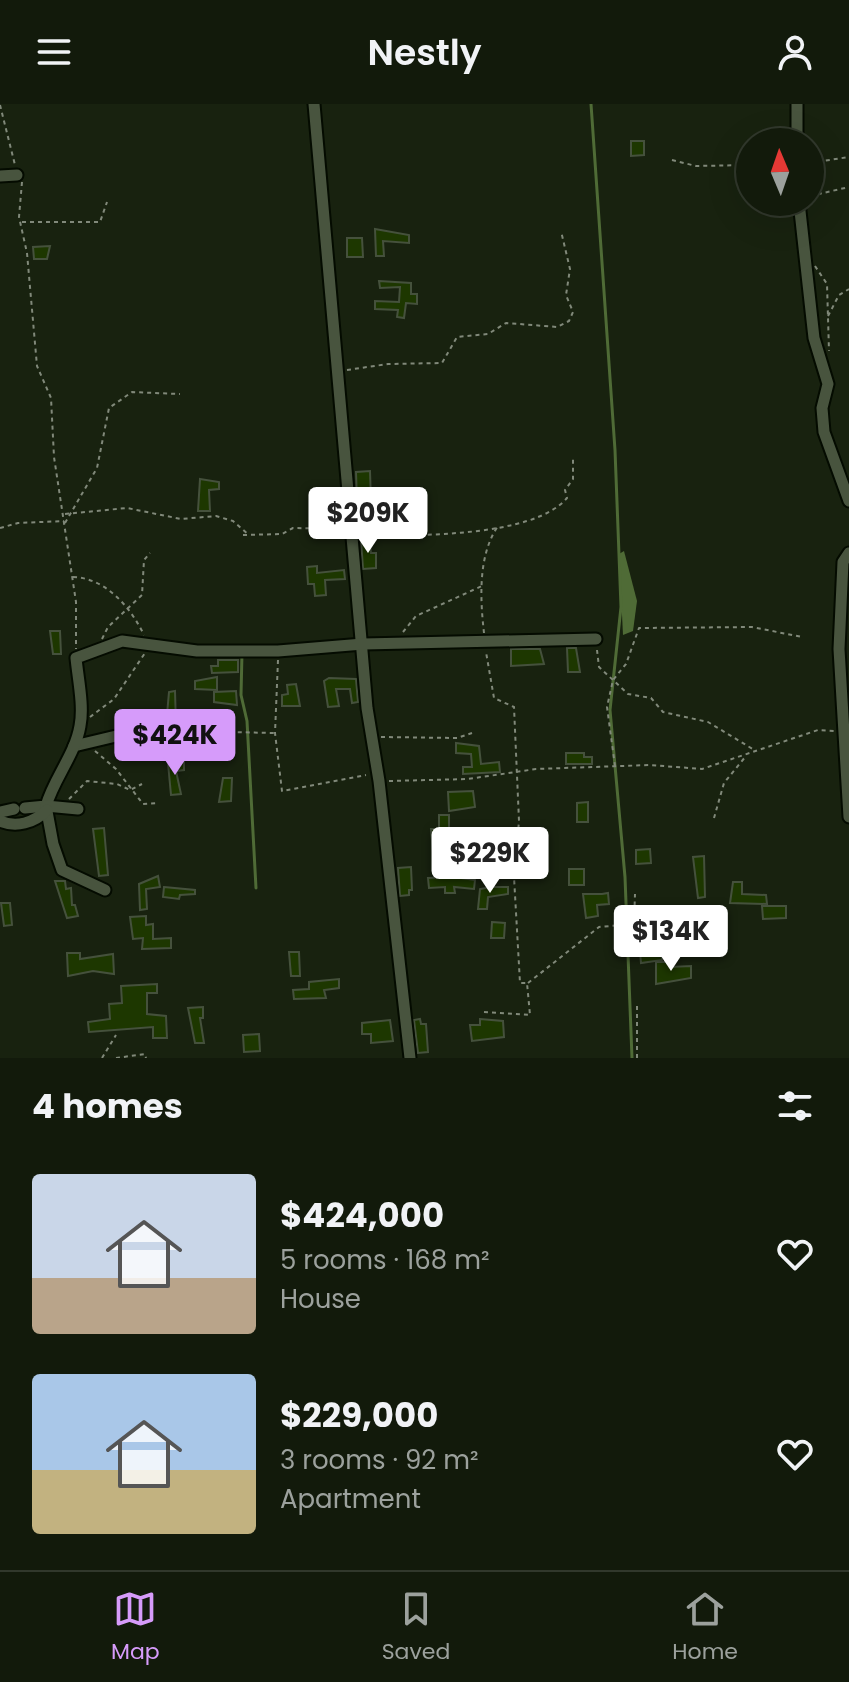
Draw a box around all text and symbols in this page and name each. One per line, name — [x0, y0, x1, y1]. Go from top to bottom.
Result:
text: Nestly — [367, 27, 482, 78]
icon: menu — [32, 30, 76, 74]
icon: person — [773, 30, 817, 74]
north arrow — [736, 128, 824, 216]
map controls — [736, 128, 824, 216]
pin: $209K — [312, 487, 424, 555]
text: $209K — [326, 495, 410, 531]
pin: $424K — [119, 709, 231, 777]
text: $424K — [132, 717, 218, 753]
pin: $229K — [434, 827, 546, 895]
text: $229K — [450, 835, 530, 871]
pin: $134K — [615, 905, 727, 973]
text: $134K — [632, 913, 710, 949]
text: 4 homes — [32, 1082, 183, 1130]
icon: filters — [773, 1084, 817, 1128]
text: $424,000 — [280, 1191, 444, 1239]
icon: home — [96, 1206, 192, 1302]
icon: heart — [773, 1232, 817, 1276]
text: 5 rooms · 168 m² — [280, 1242, 490, 1278]
text: House — [280, 1281, 361, 1317]
text: $229,000 — [280, 1391, 438, 1439]
icon: home — [96, 1406, 192, 1502]
icon: heart — [773, 1432, 817, 1476]
text: 3 rooms · 92 m² — [280, 1442, 479, 1478]
text: Apartment — [280, 1481, 421, 1517]
tab: Map — [111, 1587, 160, 1668]
tab: Saved — [382, 1587, 450, 1668]
tab: Home — [672, 1587, 738, 1668]

